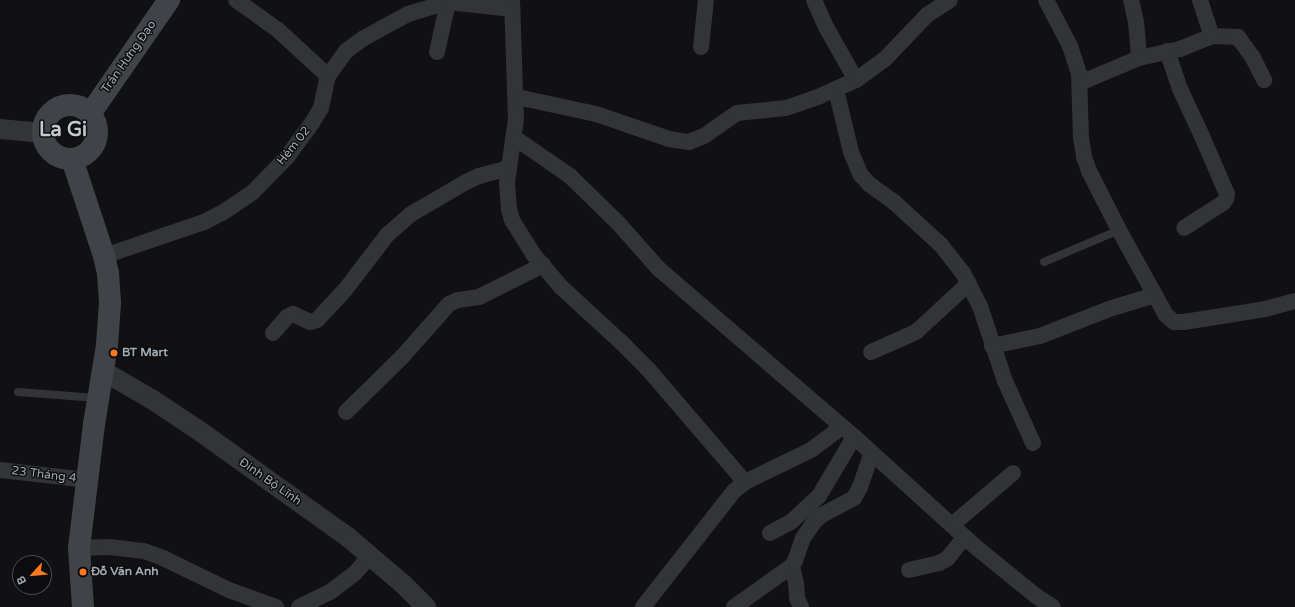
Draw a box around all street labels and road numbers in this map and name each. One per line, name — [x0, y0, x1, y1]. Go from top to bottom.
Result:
street label: Trần Hưng Đạo — [99, 18, 159, 96]
street label: Hẻm 02 — [274, 124, 314, 168]
street label: Đinh Bộ Lĩnh — [236, 455, 304, 509]
street label: 23 Tháng 4 — [11, 464, 77, 486]

